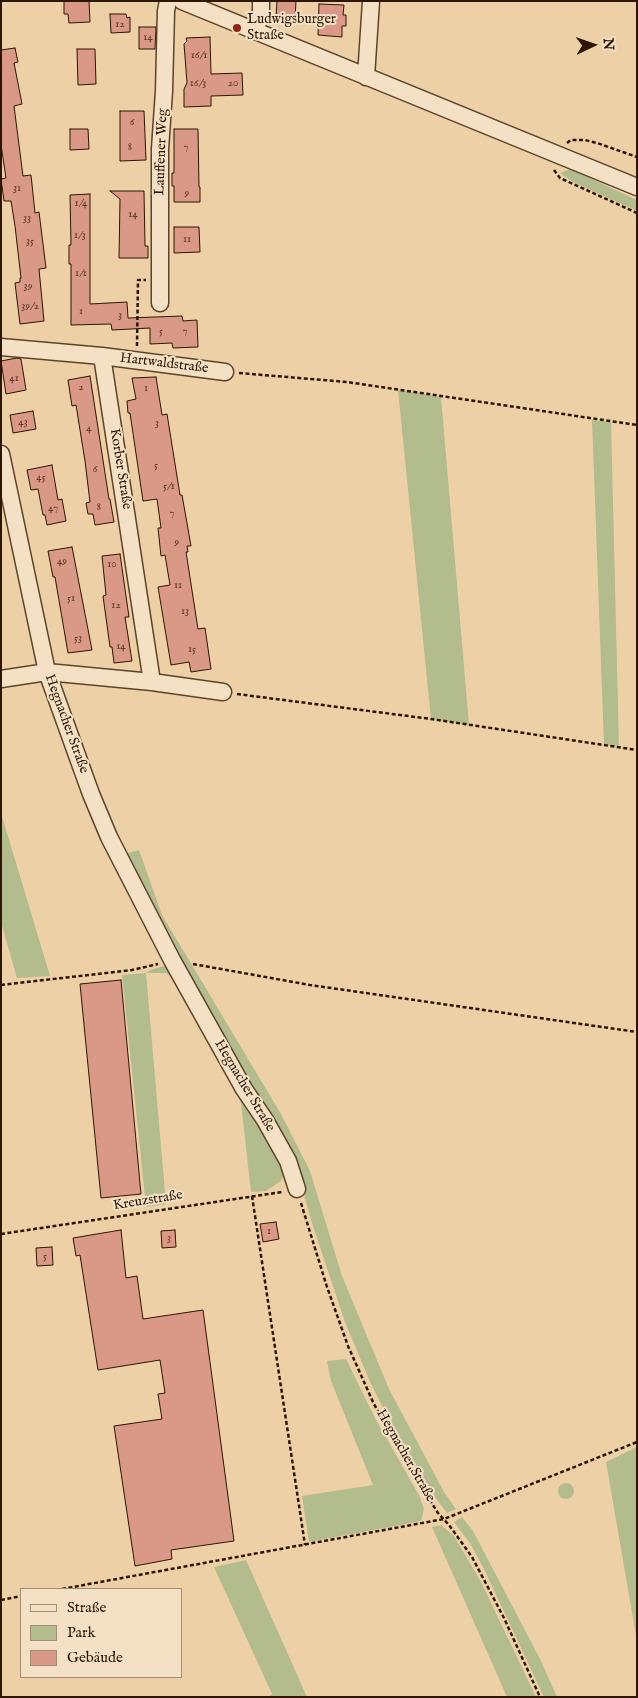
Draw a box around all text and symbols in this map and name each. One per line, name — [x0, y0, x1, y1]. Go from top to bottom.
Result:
place label: Ludwigsburger Straße — [247, 12, 336, 44]
house number: 12 — [115, 18, 125, 32]
north arrow — [568, 20, 618, 70]
marker: Ludwigsburger Straße — [231, 22, 243, 34]
house number: 14 — [143, 31, 153, 45]
text: N — [599, 38, 617, 51]
house number: 16/1 — [191, 49, 207, 63]
house number: 16/3 — [190, 77, 206, 91]
house number: 20 — [228, 77, 238, 91]
street label: Lauffener Weg — [152, 108, 172, 196]
house number: 6 — [130, 116, 134, 130]
house number: 8 — [128, 141, 132, 155]
house number: 7 — [183, 141, 189, 155]
house number: 31 — [13, 182, 21, 196]
house number: 9 — [185, 187, 189, 201]
house number: 1/4 — [75, 197, 87, 211]
house number: 14 — [128, 208, 138, 222]
house number: 33 — [23, 212, 31, 226]
house number: 1/3 — [74, 229, 86, 243]
house number: 11 — [183, 233, 191, 247]
house number: 35 — [26, 235, 34, 249]
house number: 1/1 — [75, 267, 87, 281]
house number: 39 — [24, 280, 32, 294]
house number: 39/2 — [21, 300, 39, 314]
house number: 1 — [79, 305, 83, 319]
house number: 3 — [118, 309, 122, 323]
house number: 5 — [159, 325, 163, 339]
house number: 7 — [182, 325, 188, 339]
street label: Hartwaldstraße — [119, 350, 209, 378]
house number: 41 — [9, 372, 19, 386]
house number: 2 — [78, 381, 84, 395]
house number: 1 — [144, 382, 148, 396]
house number: 43 — [18, 416, 28, 430]
house number: 3 — [155, 417, 159, 431]
house number: 4 — [86, 422, 92, 436]
street label: Korber Straße — [105, 427, 135, 511]
house number: 5 — [154, 459, 158, 473]
house number: 6 — [93, 463, 97, 477]
house number: 45 — [36, 471, 46, 485]
house number: 5/1 — [163, 480, 175, 494]
house number: 8 — [97, 501, 101, 515]
house number: 47 — [48, 502, 58, 516]
house number: 7 — [169, 507, 175, 521]
house number: 9 — [175, 536, 179, 550]
house number: 49 — [57, 555, 67, 569]
house number: 10 — [107, 558, 117, 572]
house number: 11 — [174, 579, 182, 593]
house number: 51 — [67, 592, 75, 606]
house number: 12 — [111, 599, 121, 613]
house number: 13 — [181, 605, 189, 619]
house number: 53 — [74, 632, 82, 646]
house number: 14 — [116, 640, 126, 654]
house number: 15 — [188, 643, 196, 657]
street label: Hegnacher Straße — [40, 672, 92, 776]
street label: Hegnacher Straße — [210, 1037, 278, 1135]
street label: Kreuzstraße — [112, 1187, 184, 1215]
house number: 1 — [267, 1225, 271, 1239]
house number: 3 — [167, 1232, 171, 1246]
house number: 5 — [43, 1250, 47, 1264]
street label: Hegnacher Straße — [372, 1407, 438, 1505]
legend — [20, 1588, 182, 1678]
text: Straße — [67, 1598, 106, 1617]
text: Park — [67, 1623, 96, 1642]
text: Gebäude — [67, 1648, 123, 1667]

